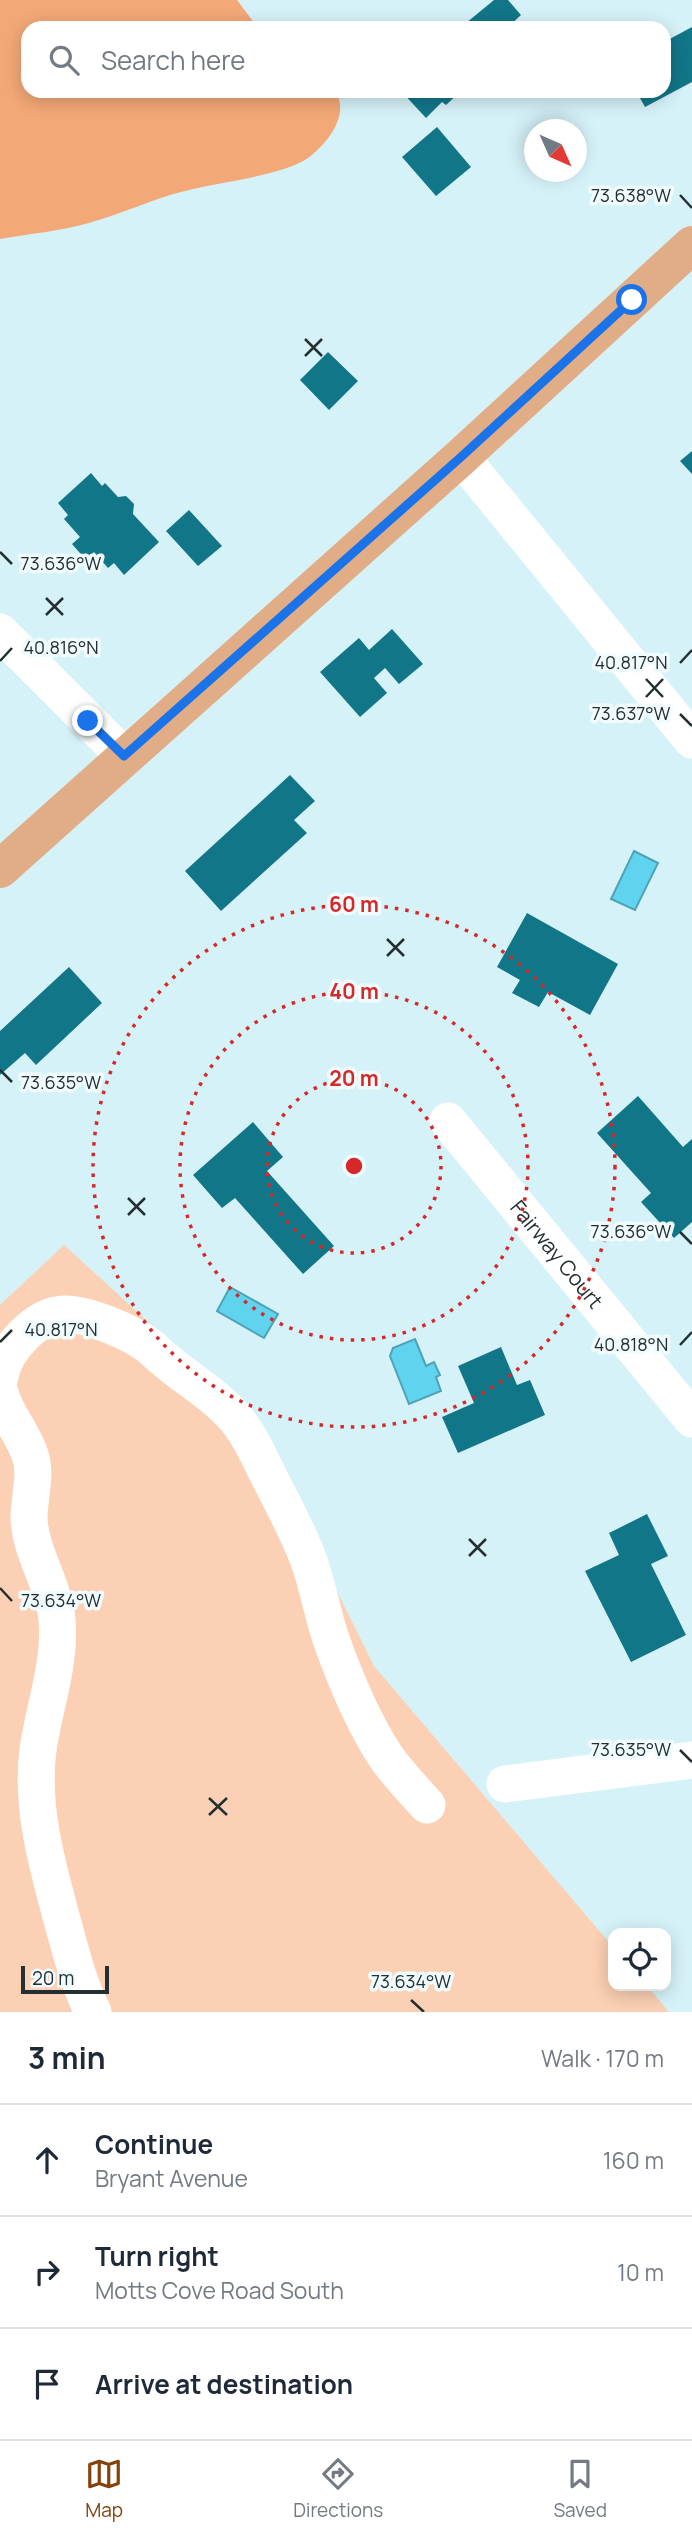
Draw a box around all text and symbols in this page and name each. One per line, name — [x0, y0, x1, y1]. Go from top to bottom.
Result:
search box — [21, 21, 671, 98]
icon: search — [45, 41, 83, 79]
text: Search here — [101, 42, 246, 78]
north arrow — [524, 119, 587, 182]
text: 73.638°W — [591, 183, 671, 207]
route start — [616, 284, 647, 315]
text: 73.636°W — [21, 551, 102, 575]
text: 40.816°N — [23, 635, 99, 659]
text: 40.817°N — [594, 650, 668, 674]
text: 73.637°W — [592, 701, 670, 725]
route end — [72, 705, 103, 736]
text: 60 m — [329, 890, 379, 918]
text: 40 m — [329, 977, 379, 1005]
text: 20 m — [329, 1064, 379, 1092]
text: 73.635°W — [21, 1070, 101, 1094]
centre of rings — [342, 1154, 366, 1178]
street label: Fairway Court — [504, 1194, 610, 1314]
text: 73.636°W — [591, 1219, 672, 1243]
text: 40.817°N — [24, 1317, 98, 1341]
text: 40.818°N — [594, 1332, 668, 1356]
text: 73.634°W — [21, 1588, 101, 1612]
text: 73.635°W — [591, 1737, 671, 1761]
map controls — [608, 1928, 671, 1991]
button: locate — [608, 1928, 671, 1991]
scale bar — [21, 1963, 108, 1995]
text: 20 m — [32, 1965, 74, 1991]
text: 73.634°W — [371, 1969, 451, 1993]
text: 3 min — [28, 2037, 106, 2078]
text: Walk · 170 m — [541, 2042, 664, 2074]
text: Continue — [95, 2126, 213, 2162]
icon: ahead — [28, 2141, 66, 2179]
text: 160 m — [603, 2144, 664, 2176]
text: Bryant Avenue — [95, 2162, 248, 2194]
text: Turn right — [95, 2238, 219, 2274]
icon: right — [28, 2253, 66, 2291]
text: 10 m — [617, 2256, 664, 2288]
text: Motts Cove Road South — [95, 2274, 344, 2306]
icon: arrive — [28, 2365, 66, 2403]
text: Arrive at destination — [95, 2366, 353, 2402]
tab: Map — [85, 2455, 123, 2523]
tab: Directions — [293, 2455, 383, 2523]
tab: Saved — [553, 2455, 607, 2523]

